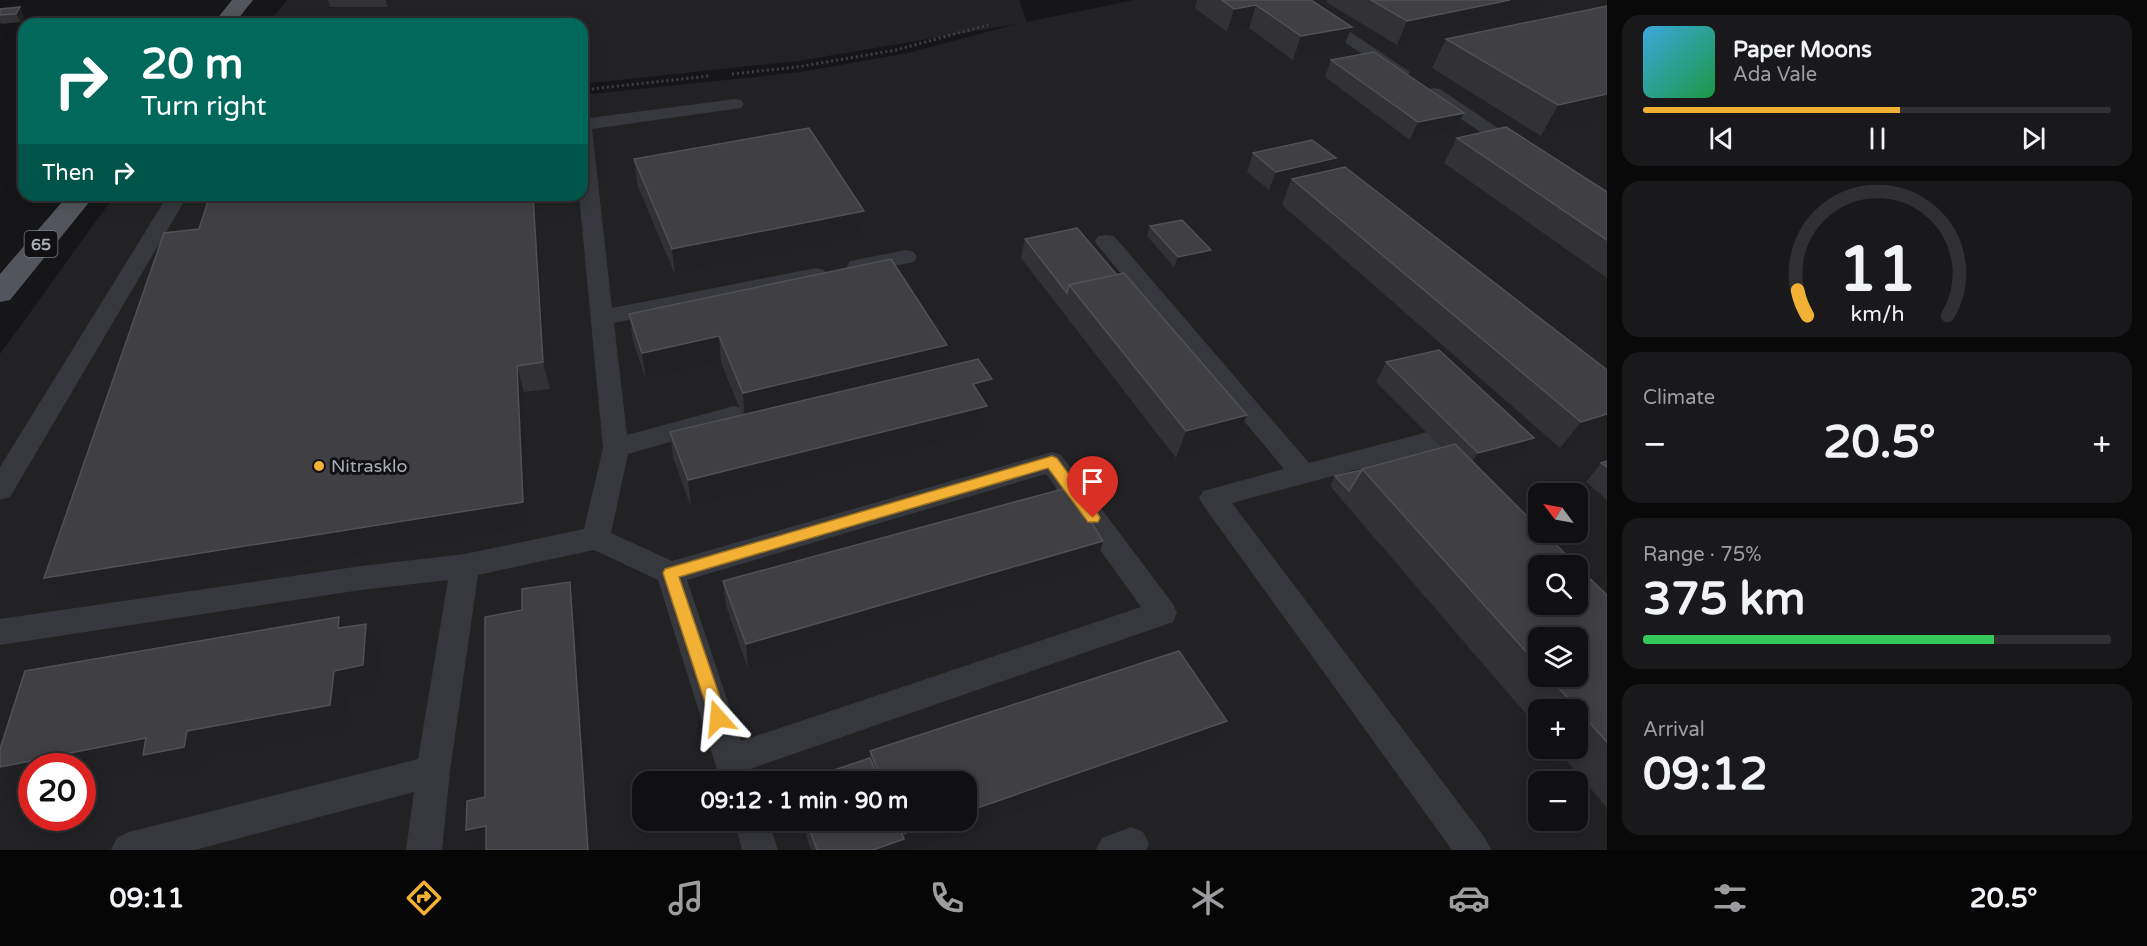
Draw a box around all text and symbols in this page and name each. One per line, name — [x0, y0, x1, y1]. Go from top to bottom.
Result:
text: Paper Moons — [1733, 37, 1872, 63]
text: 20 m — [141, 39, 243, 90]
icon: right — [42, 42, 120, 120]
text: Ada Vale — [1733, 63, 1817, 87]
text: Turn right — [141, 90, 267, 123]
icon: previous — [1705, 122, 1738, 155]
icon: pause — [1861, 122, 1894, 155]
icon: next — [2017, 122, 2050, 155]
icon: right — [107, 156, 140, 189]
text: Then — [42, 160, 95, 186]
road number: 65 — [24, 231, 57, 257]
text: 11 — [1838, 233, 1916, 308]
text: km/h — [1850, 301, 1904, 327]
text: Climate — [1643, 386, 1715, 410]
text: 20.5° — [1823, 416, 1936, 470]
text: − — [1643, 425, 1667, 464]
text: + — [2092, 425, 2111, 464]
place label: Nitrasklo — [331, 455, 408, 477]
pin — [1067, 456, 1118, 518]
marker: Nitrasklo — [312, 459, 326, 473]
icon: arrive — [1076, 465, 1109, 498]
north arrow — [1528, 483, 1588, 543]
map controls — [1528, 483, 1588, 831]
text: Range · 75% — [1643, 543, 1762, 567]
button: search — [1528, 555, 1588, 615]
text: 375 km — [1643, 573, 1805, 627]
button: layers — [1528, 627, 1588, 687]
position arrow — [686, 686, 750, 750]
button: + — [1528, 699, 1588, 759]
text: Arrival — [1643, 718, 1705, 742]
text: 09:12 — [1643, 748, 1768, 802]
speed limit sign: 20 — [18, 753, 96, 831]
button: − — [1528, 771, 1588, 831]
text: 09:12 · 1 min · 90 m — [701, 788, 908, 814]
icon: directions — [403, 877, 445, 919]
icon: music — [665, 877, 707, 919]
icon: phone — [926, 877, 968, 919]
icon: climate — [1187, 877, 1229, 919]
icon: car — [1448, 877, 1490, 919]
icon: filters — [1709, 877, 1751, 919]
text: 09:11 — [110, 882, 184, 915]
text: 20.5° — [1970, 882, 2037, 915]

